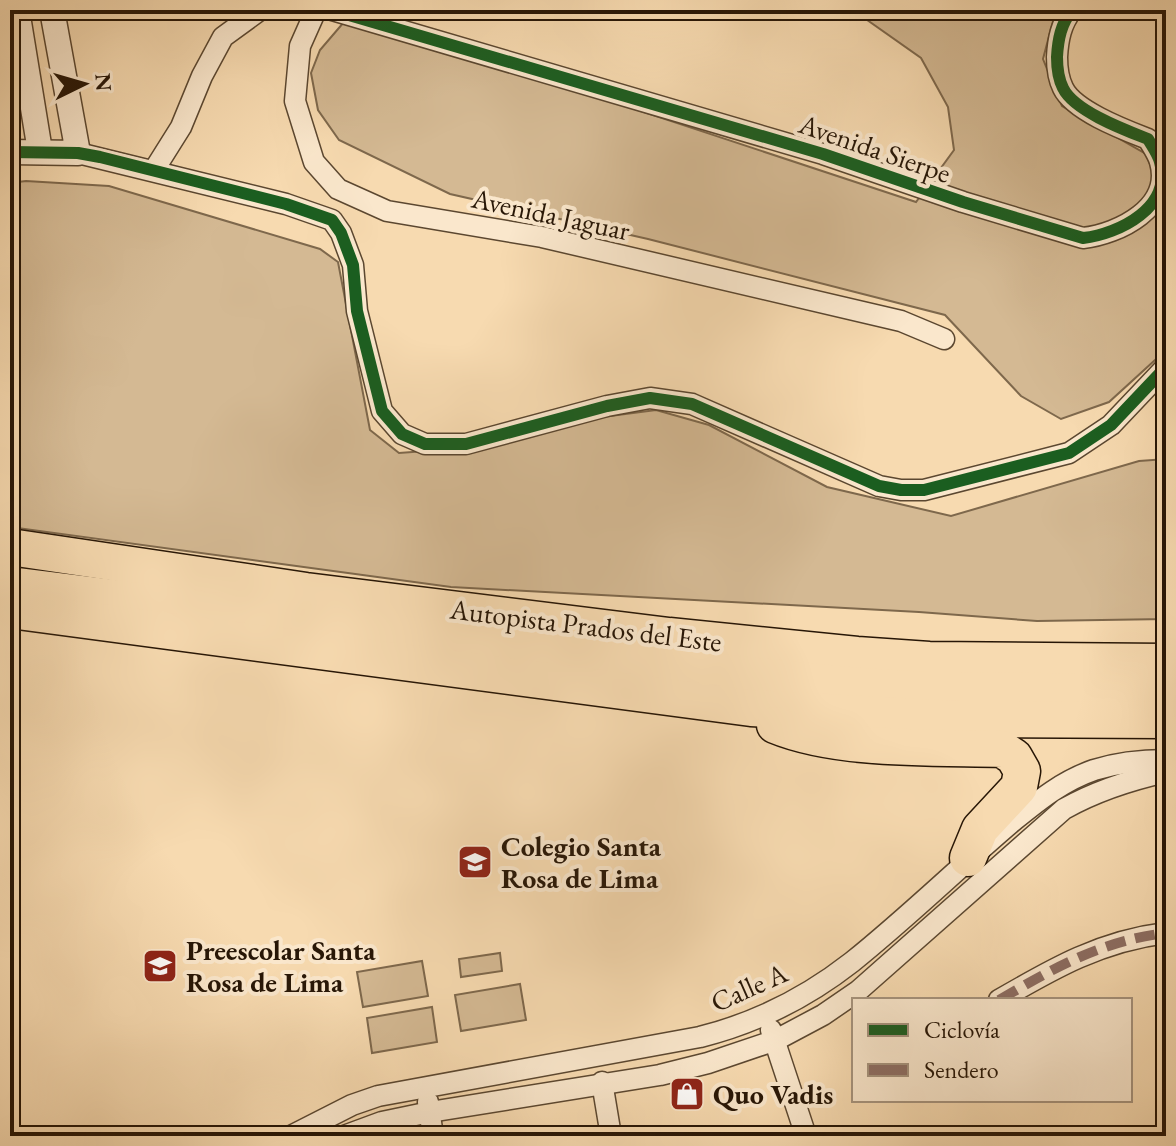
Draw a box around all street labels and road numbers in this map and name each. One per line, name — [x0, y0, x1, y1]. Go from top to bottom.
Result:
street label: Avenida Sierpe — [793, 105, 956, 191]
street label: Avenida Jaguar — [468, 179, 634, 248]
street label: Autopista Prados del Este — [447, 590, 724, 660]
street label: Calle A — [705, 954, 794, 1020]

